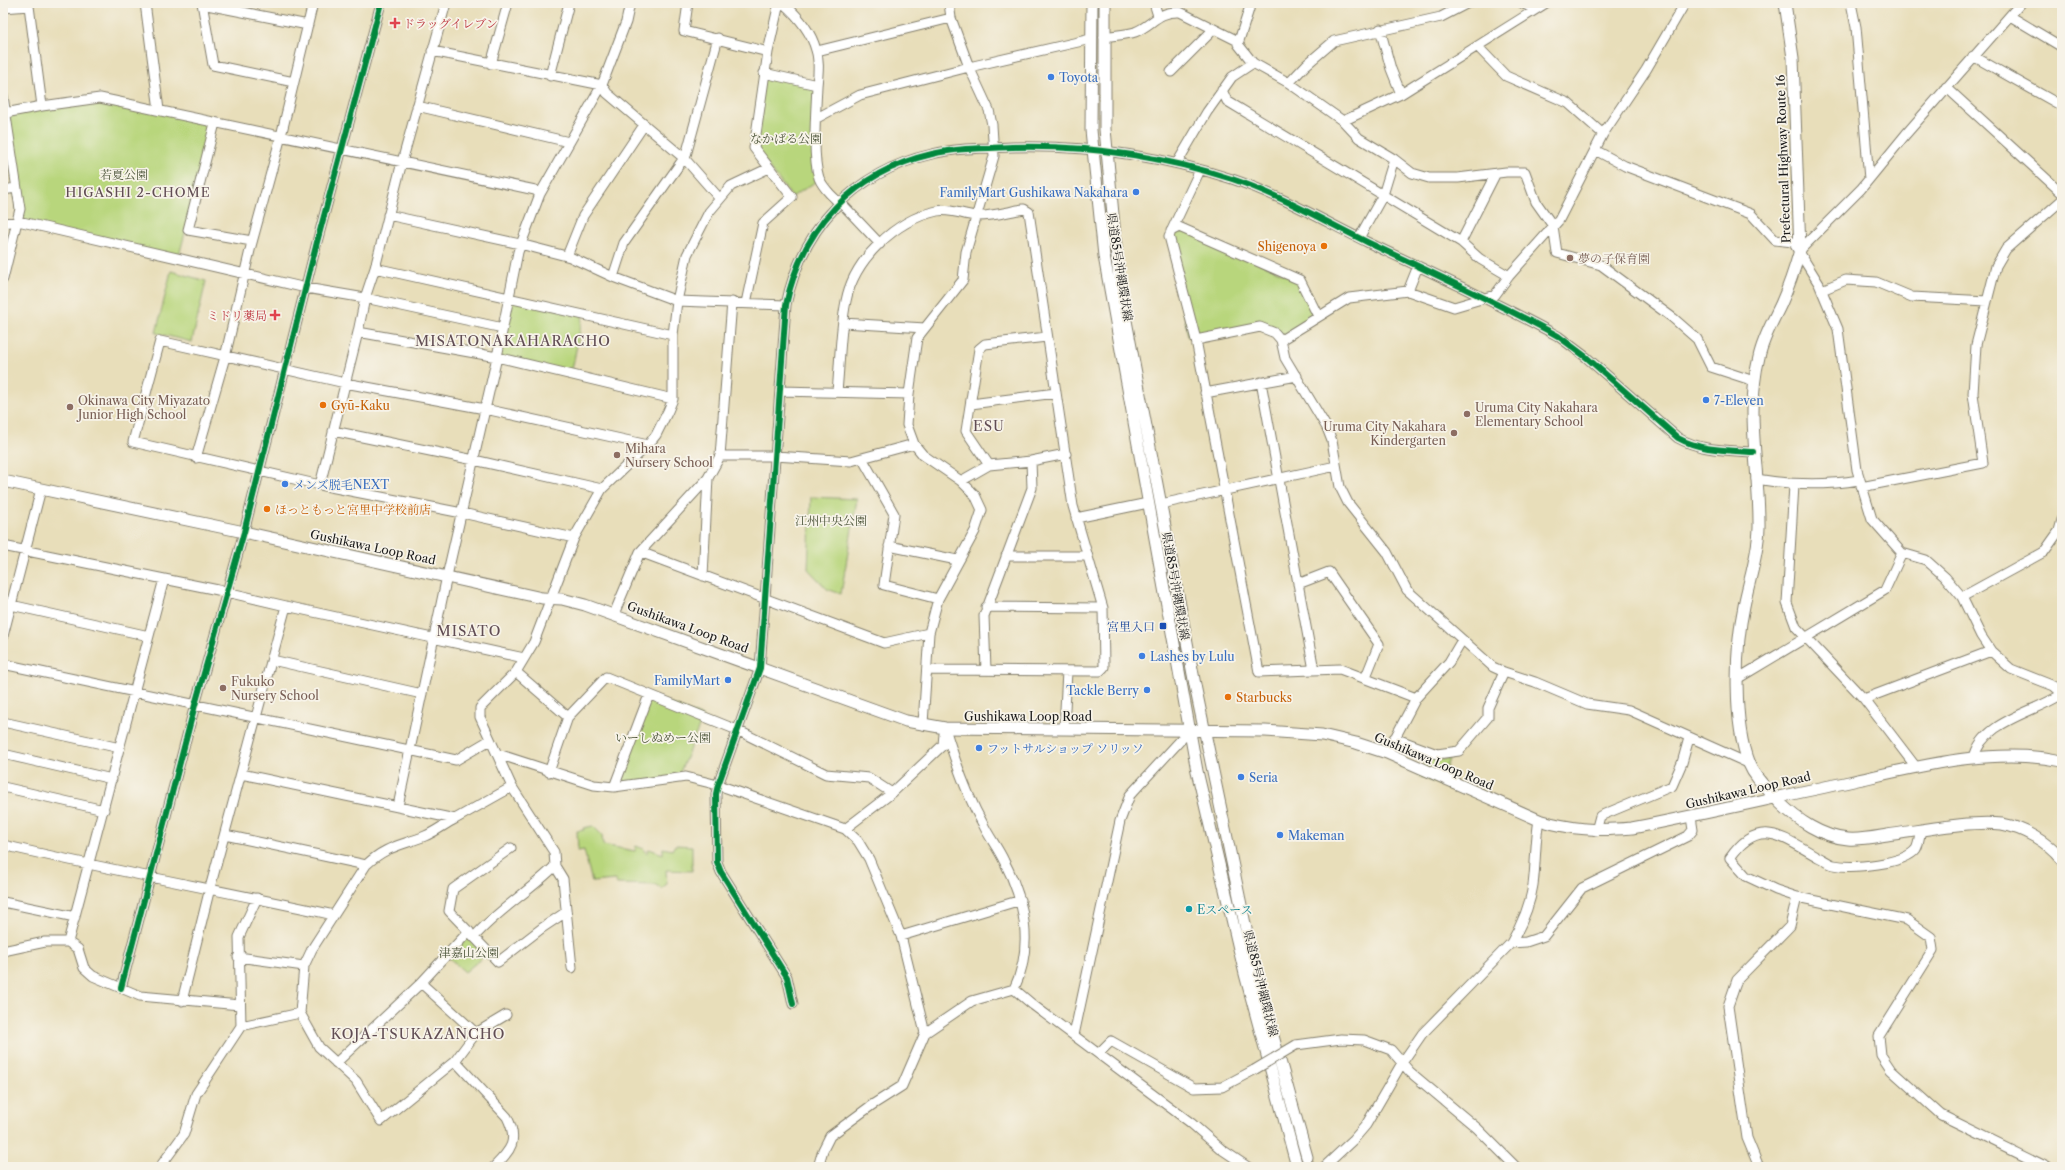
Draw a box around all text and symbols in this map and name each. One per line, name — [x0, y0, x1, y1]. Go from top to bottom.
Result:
place label: ドラッグイレブン — [403, 16, 498, 31]
marker: ドラッグイレブン — [390, 18, 400, 28]
place label: Toyota — [1059, 70, 1099, 85]
marker: Toyota — [1046, 72, 1056, 82]
street label: Prefectural Highway Route 16 — [1773, 74, 1793, 244]
park label: なかばる公園 — [750, 131, 822, 146]
park label: 若夏公園 — [100, 167, 148, 182]
district label: HIGASHI 2-CHOME — [65, 184, 211, 200]
place label: FamilyMart Gushikawa Nakahara — [939, 185, 1129, 200]
marker: FamilyMart Gushikawa Nakahara — [1131, 187, 1141, 197]
street label: 県道85号沖縄環状線 — [1104, 212, 1136, 322]
place label: Shigenoya — [1257, 239, 1317, 254]
marker: Shigenoya — [1319, 241, 1329, 251]
place label: 夢の子保育園 — [1578, 251, 1650, 266]
marker: 夢の子保育園 — [1565, 253, 1575, 263]
place label: ミドリ薬局 — [207, 308, 267, 323]
marker: ミドリ薬局 — [270, 310, 280, 320]
district label: MISATONAKAHARACHO — [415, 332, 611, 350]
place label: Okinawa City Miyazato Junior High School — [76, 393, 210, 422]
place label: 7-Eleven — [1714, 393, 1764, 408]
marker: 7-Eleven — [1701, 395, 1711, 405]
place label: Gyū-Kaku — [331, 398, 390, 413]
marker: Gyū-Kaku — [318, 400, 328, 410]
place label: Uruma City Nakahara Elementary School — [1475, 400, 1598, 429]
marker: Okinawa City Miyazato Junior High School — [65, 402, 75, 412]
marker: Uruma City Nakahara Elementary School — [1462, 409, 1472, 419]
district label: ESU — [973, 417, 1005, 435]
place label: Uruma City Nakahara Kindergarten — [1323, 419, 1447, 448]
marker: Uruma City Nakahara Kindergarten — [1449, 428, 1459, 438]
place label: Mihara Nursery School — [625, 441, 713, 470]
marker: Mihara Nursery School — [612, 450, 622, 460]
place label: メンズ脱毛NEXT — [293, 477, 389, 492]
marker: メンズ脱毛NEXT — [280, 479, 290, 489]
place label: ほっともっと宮里中学校前店 — [275, 502, 431, 517]
marker: ほっともっと宮里中学校前店 — [262, 504, 272, 514]
park label: 江州中央公園 — [795, 513, 867, 528]
street label: Gushikawa Loop Road — [309, 526, 438, 568]
street label: 県道85号沖縄環状線 — [1159, 531, 1193, 641]
street label: Gushikawa Loop Road — [625, 598, 751, 656]
place label: 宮里入口 — [1107, 619, 1155, 634]
marker: 宮里入口 — [1158, 621, 1168, 631]
district label: MISATO — [437, 622, 502, 640]
place label: Lashes by Lulu — [1150, 649, 1235, 664]
marker: Lashes by Lulu — [1137, 651, 1147, 661]
place label: FamilyMart — [654, 673, 721, 688]
place label: Fukuko Nursery School — [231, 674, 319, 703]
marker: FamilyMart — [723, 675, 733, 685]
marker: Fukuko Nursery School — [218, 683, 228, 693]
place label: Tackle Berry — [1066, 683, 1139, 698]
marker: Tackle Berry — [1142, 685, 1152, 695]
place label: Starbucks — [1236, 690, 1292, 705]
marker: Starbucks — [1223, 692, 1233, 702]
street label: Gushikawa Loop Road — [964, 709, 1093, 724]
street label: Gushikawa Loop Road — [1372, 729, 1496, 793]
park label: いーしぬめー公園 — [615, 730, 711, 745]
place label: フットサルショップ ソリッソ — [987, 741, 1144, 756]
marker: フットサルショップ ソリッソ — [974, 743, 984, 753]
street label: Gushikawa Loop Road — [1684, 768, 1813, 812]
place label: Seria — [1249, 770, 1279, 785]
marker: Seria — [1236, 772, 1246, 782]
place label: Makeman — [1288, 828, 1345, 843]
marker: Makeman — [1275, 830, 1285, 840]
place label: Eスペース — [1197, 902, 1253, 917]
marker: Eスペース — [1184, 904, 1194, 914]
street label: 県道85号沖縄環状線 — [1240, 928, 1282, 1038]
park label: 津嘉山公園 — [439, 945, 499, 960]
district label: KOJA-TSUKAZANCHO — [331, 1025, 505, 1043]

